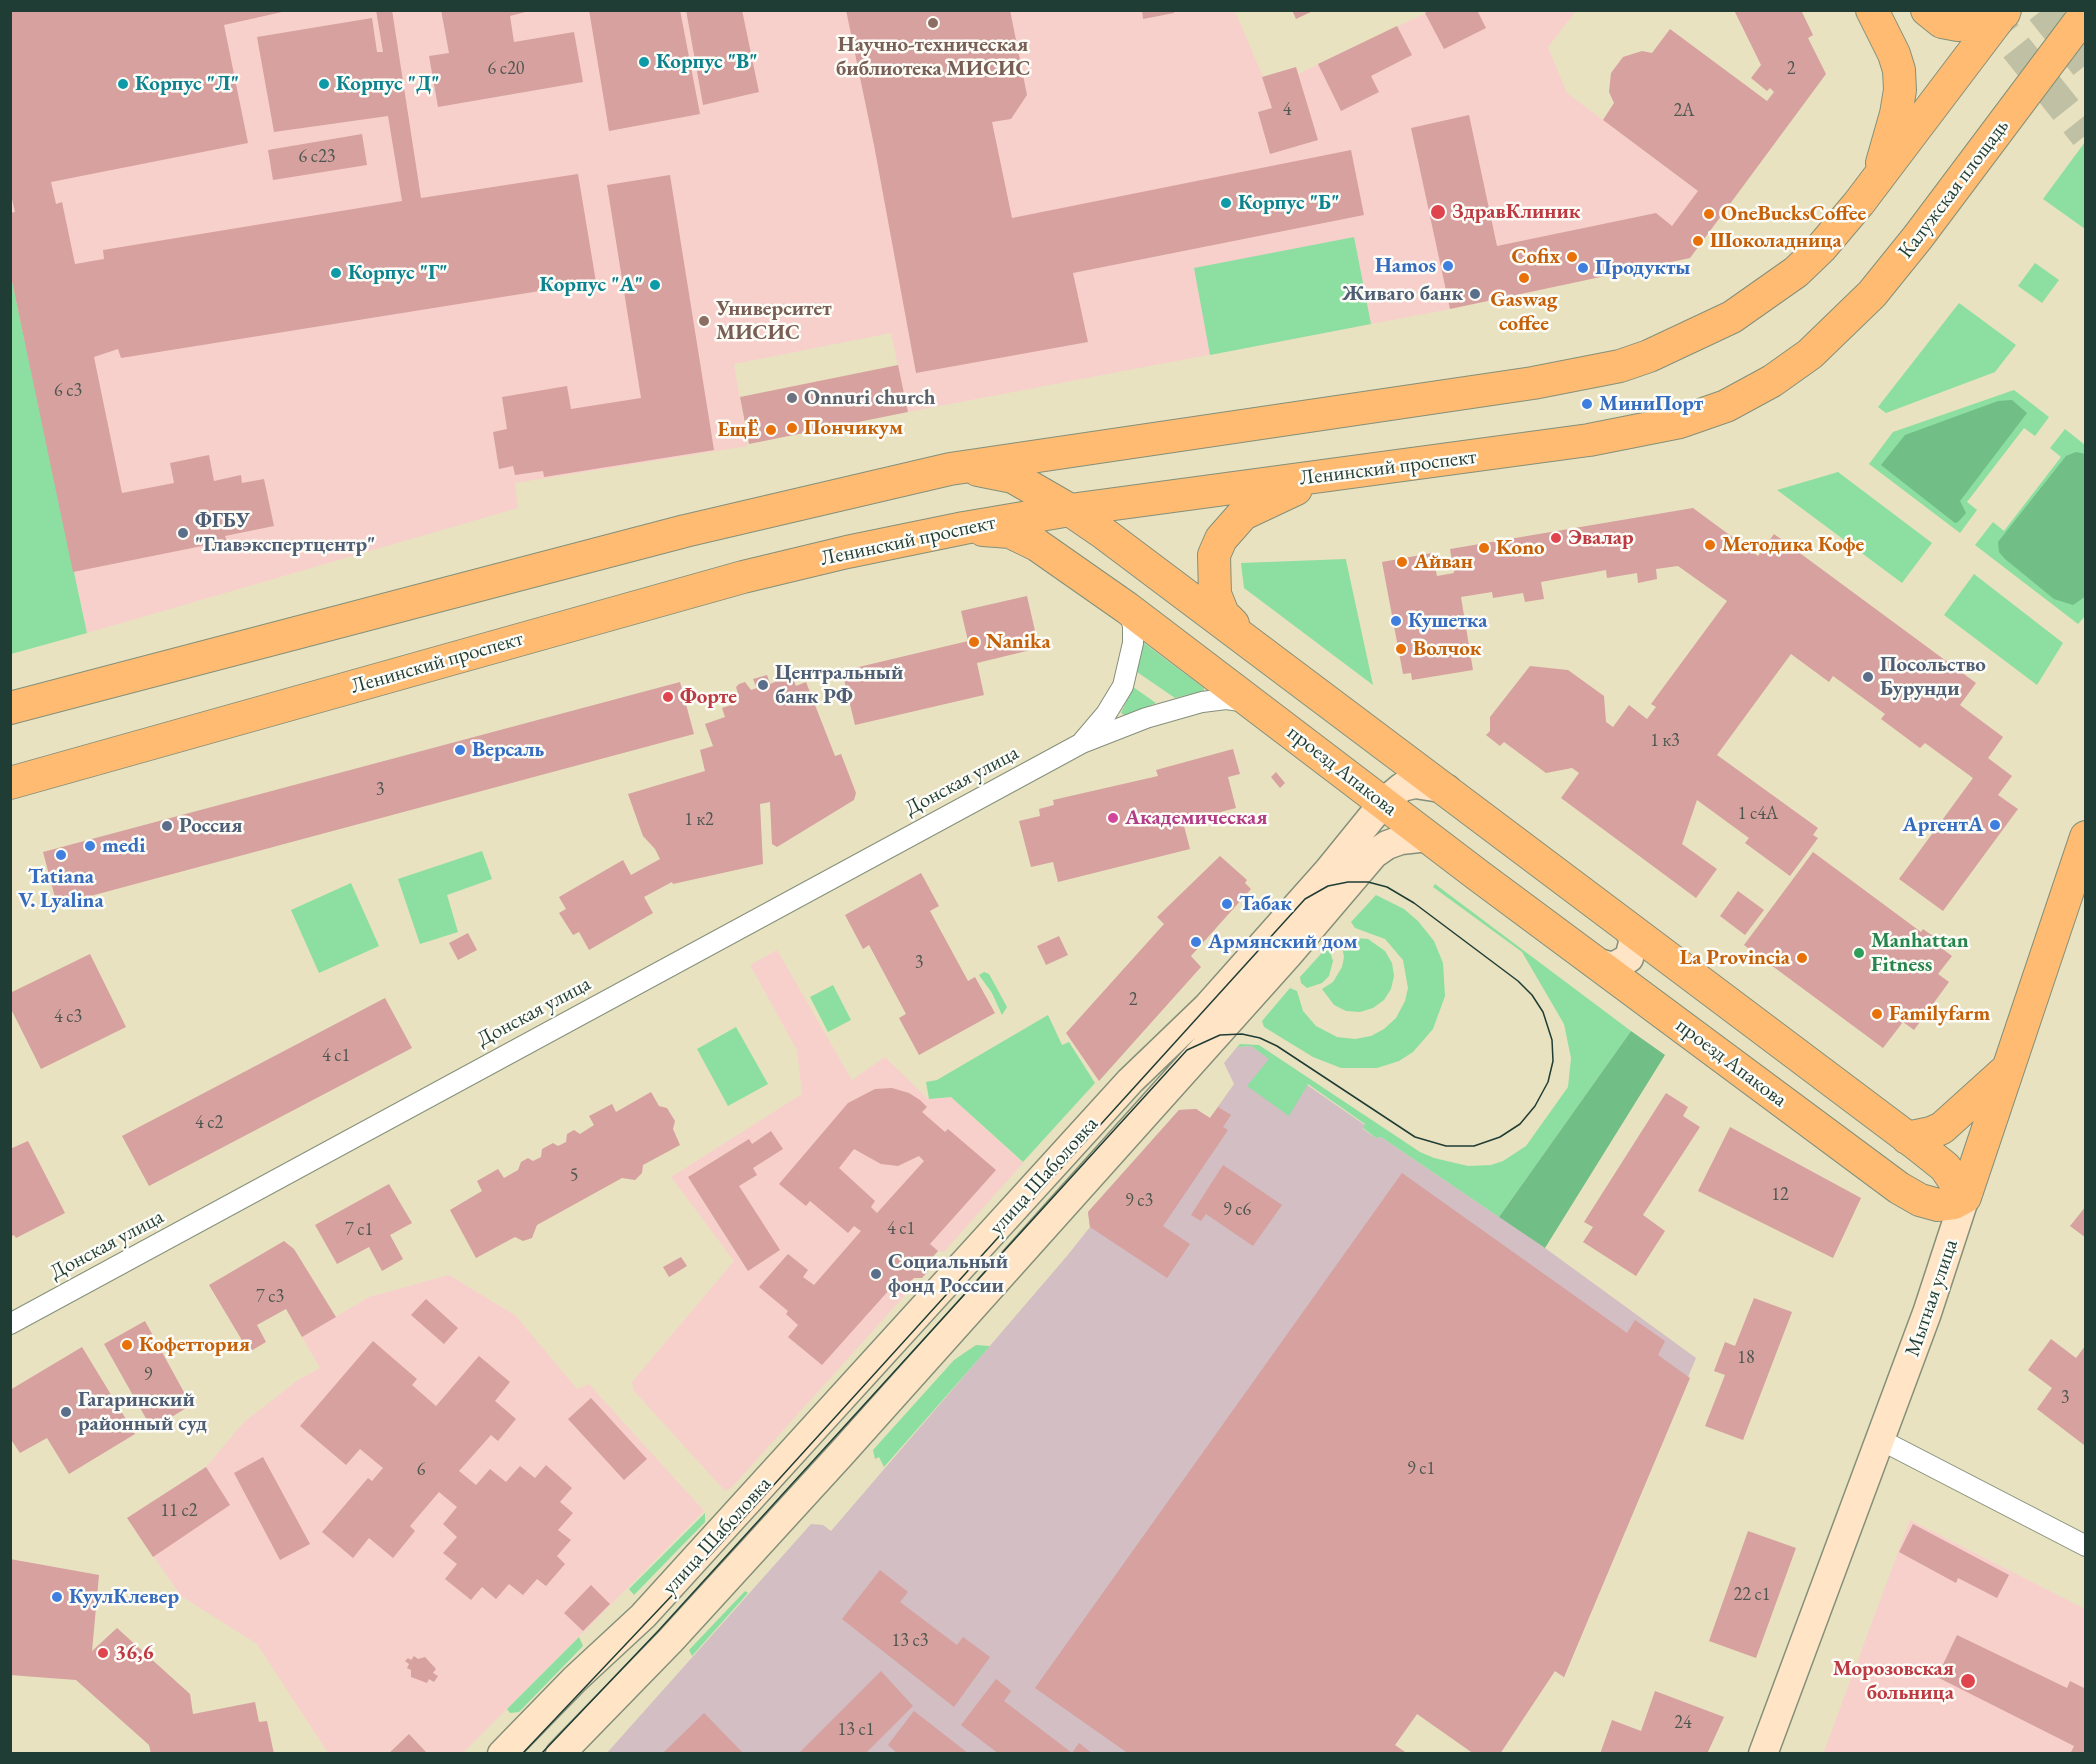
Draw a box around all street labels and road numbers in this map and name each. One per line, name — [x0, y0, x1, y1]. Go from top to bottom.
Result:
street label: Калужская площадь — [1893, 114, 2015, 264]
street label: Ленинский проспект — [1298, 445, 1478, 491]
street label: Ленинский проспект — [818, 510, 998, 572]
street label: Ленинский проспект — [348, 626, 526, 700]
street label: проезд Апакова — [1282, 720, 1402, 822]
street label: Донская улица — [901, 741, 1023, 821]
street label: Донская улица — [473, 972, 595, 1052]
street label: проезд Апакова — [1671, 1013, 1791, 1113]
street label: улица Шаболовка — [984, 1112, 1104, 1240]
street label: Донская улица — [46, 1205, 168, 1285]
street label: Мытная улица — [1900, 1236, 1964, 1360]
street label: улица Шаболовка — [657, 1472, 777, 1600]

